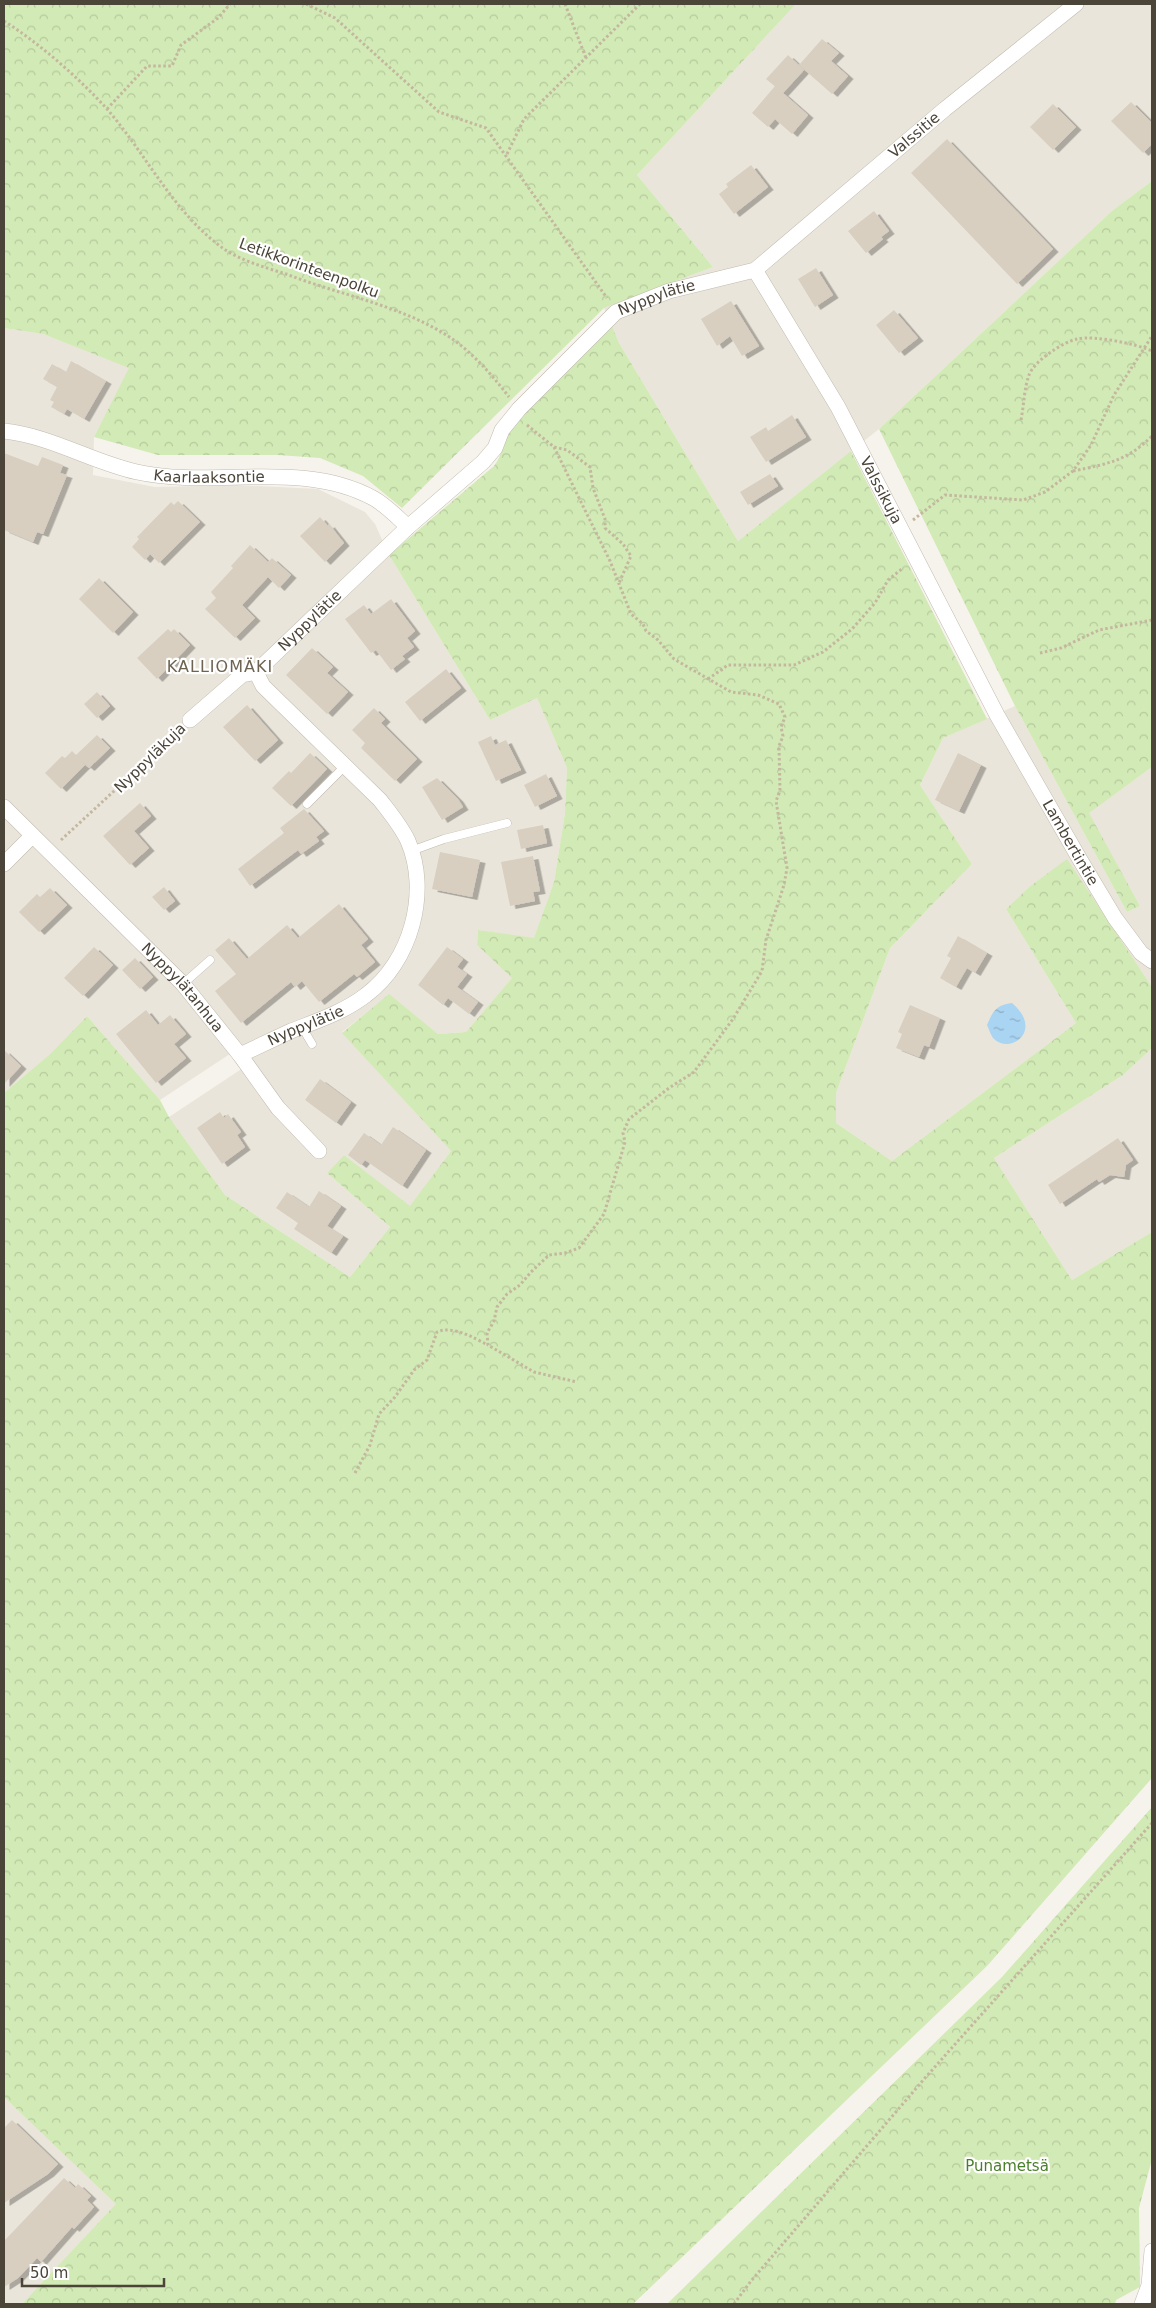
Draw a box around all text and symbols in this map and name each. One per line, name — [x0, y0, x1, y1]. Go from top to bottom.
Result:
street label: Valssitie — [885, 108, 944, 162]
street label: Letikkorinteenpolku — [237, 234, 381, 302]
street label: Nyppylätie — [615, 276, 697, 319]
street label: Valssikuja — [856, 454, 906, 527]
street label: Kaarlaaksontie — [153, 466, 265, 487]
street label: Nyppylätie — [274, 586, 345, 655]
district label: KALLIOMÄKI — [167, 657, 273, 676]
street label: Nyppyläkuja — [110, 719, 190, 797]
street label: Lambertintie — [1039, 797, 1102, 889]
street label: Nyppylätanhua — [138, 939, 227, 1036]
street label: Nyppylätie — [265, 1002, 347, 1050]
park label: Punametsä — [965, 2157, 1049, 2175]
scale bar — [22, 2256, 165, 2288]
text: 50 m — [30, 2264, 68, 2282]

